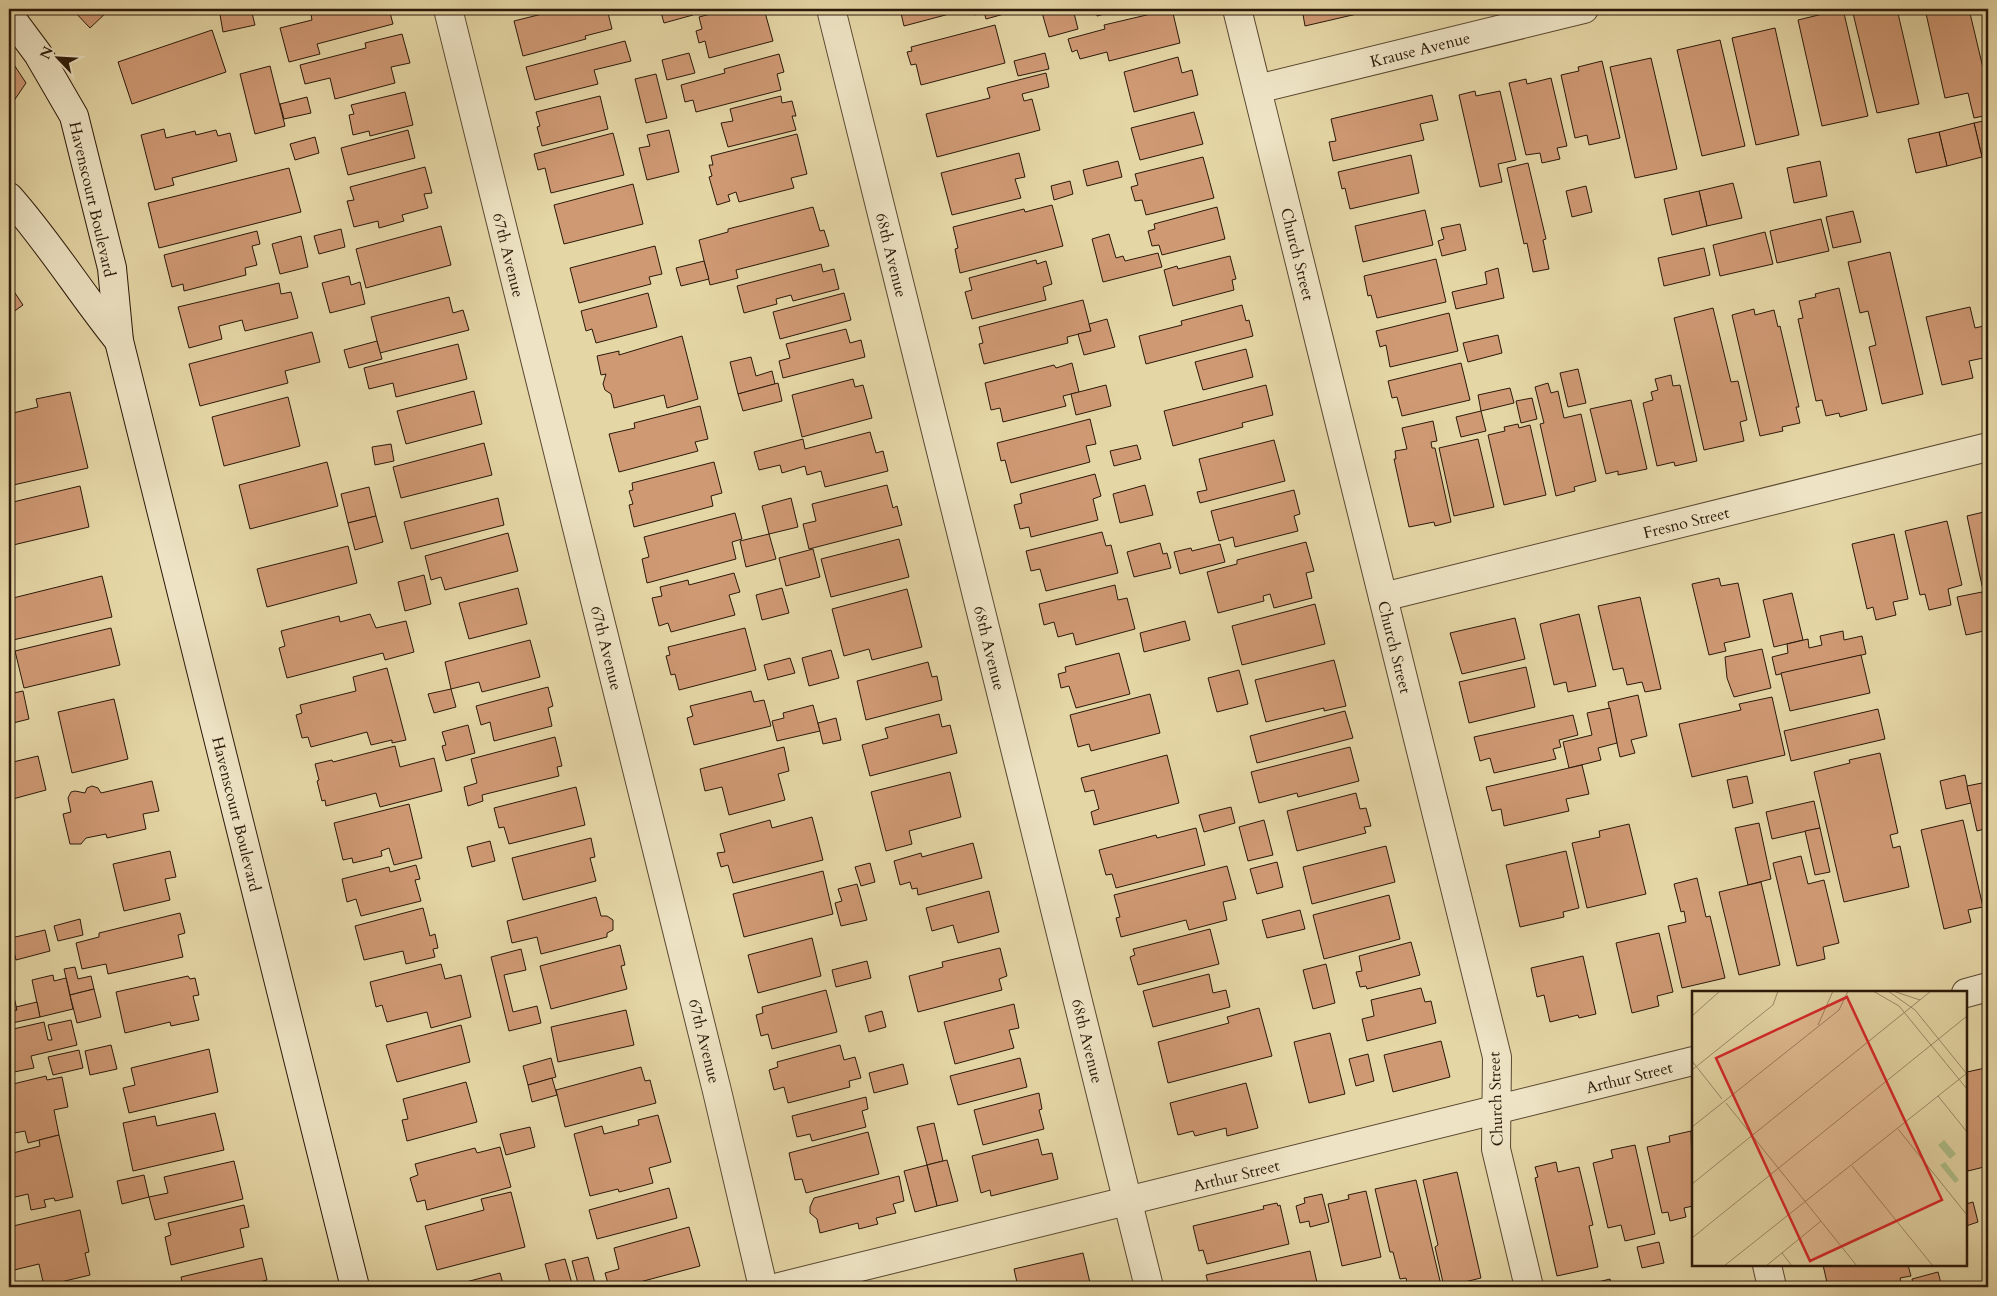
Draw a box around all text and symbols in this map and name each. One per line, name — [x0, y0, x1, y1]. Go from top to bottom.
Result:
street label: Krause Avenue — [1368, 27, 1473, 73]
north arrow — [32, 32, 82, 82]
text: N — [35, 43, 58, 62]
street label: Havenscourt Boulevard — [63, 119, 121, 280]
street label: Church Street — [1275, 206, 1319, 303]
street label: 67th Avenue — [487, 211, 529, 300]
street label: 68th Avenue — [870, 211, 912, 300]
street label: Fresno Street — [1641, 502, 1732, 544]
street label: Church Street — [1372, 599, 1416, 696]
street label: 67th Avenue — [585, 604, 627, 693]
street label: 68th Avenue — [968, 604, 1010, 693]
street label: Havenscourt Boulevard — [206, 734, 266, 895]
inset map — [1692, 991, 1967, 1266]
street label: 67th Avenue — [683, 997, 725, 1086]
street label: 68th Avenue — [1066, 997, 1108, 1086]
street label: Church Street — [1483, 1051, 1509, 1147]
street label: Arthur Street — [1584, 1057, 1675, 1099]
street label: Arthur Street — [1191, 1155, 1282, 1197]

